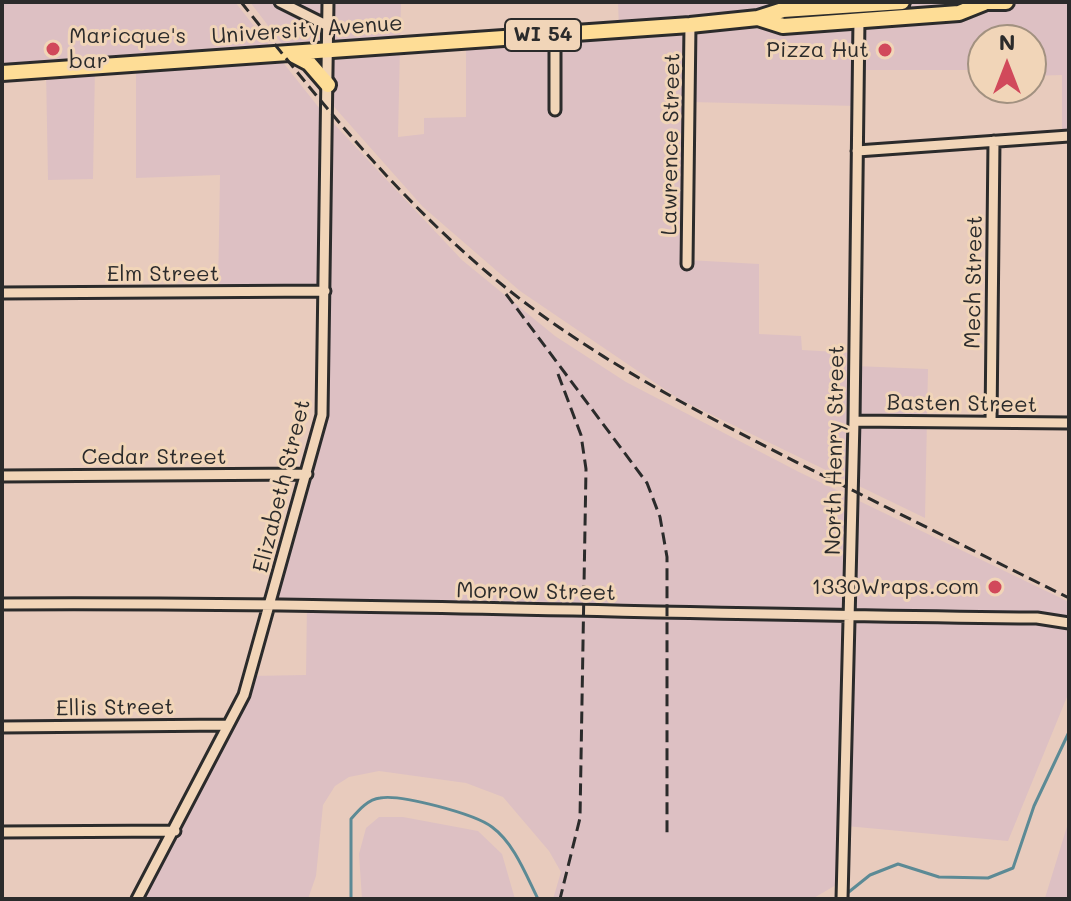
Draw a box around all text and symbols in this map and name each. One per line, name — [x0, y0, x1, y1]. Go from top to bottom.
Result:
street label: University Avenue — [210, 10, 404, 50]
road number: WI 54 — [505, 19, 581, 51]
place label: Maricque's bar — [69, 23, 186, 74]
north arrow — [967, 24, 1047, 104]
text: N — [999, 27, 1015, 56]
place label: Pizza Hut — [766, 37, 869, 63]
marker: Maricque's bar — [44, 40, 62, 58]
marker: Pizza Hut — [876, 41, 894, 59]
street label: Lawrence Street — [656, 52, 686, 236]
street label: Mech Street — [960, 215, 988, 349]
street label: Elm Street — [107, 261, 219, 287]
street label: North Henry Street — [820, 345, 850, 555]
street label: Basten Street — [886, 389, 1038, 419]
street label: Elizabeth Street — [248, 397, 316, 575]
street label: Cedar Street — [81, 444, 227, 470]
place label: 1330Wraps.com — [811, 574, 979, 600]
street label: Morrow Street — [456, 577, 616, 607]
marker: 1330Wraps.com — [986, 578, 1004, 596]
street label: Ellis Street — [56, 694, 174, 722]

